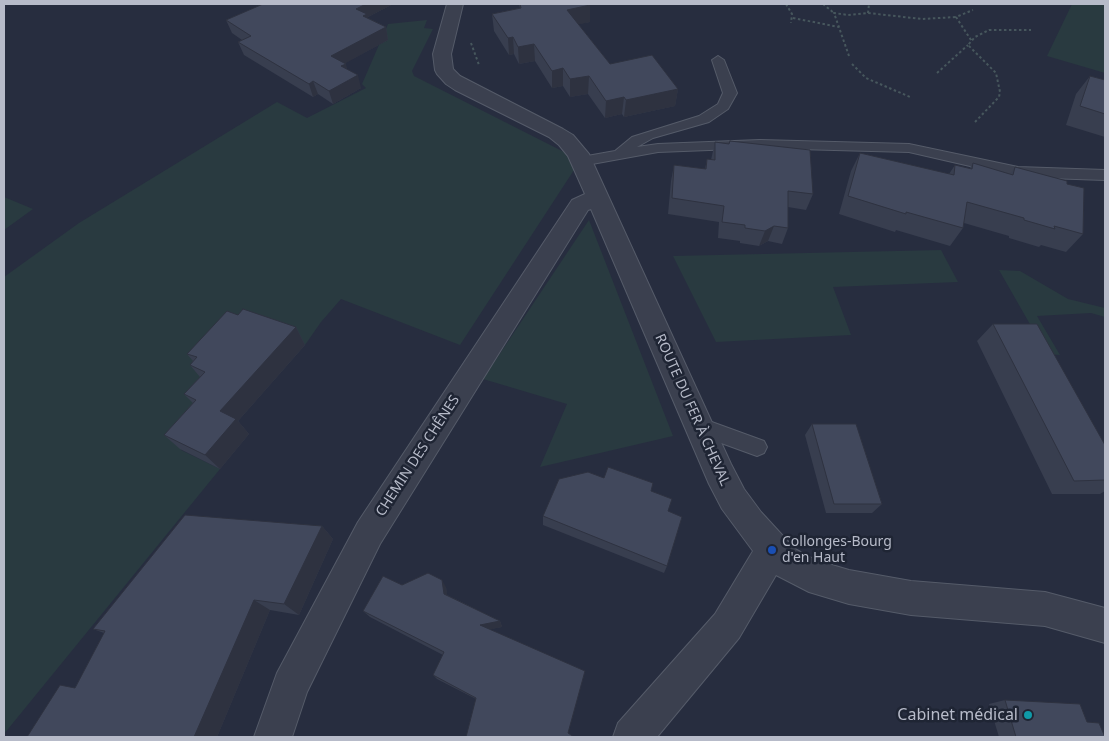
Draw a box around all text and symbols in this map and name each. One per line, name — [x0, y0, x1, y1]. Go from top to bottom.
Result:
street label: ROUTE DU FER À CHEVAL — [651, 332, 733, 488]
street label: CHEMIN DES CHÊNES — [373, 392, 463, 520]
place label: Collonges-Bourg d'en Haut — [782, 534, 892, 566]
marker: Collonges-Bourg d'en Haut — [766, 544, 778, 556]
place label: Cabinet médical — [897, 705, 1018, 725]
marker: Cabinet médical — [1022, 709, 1034, 721]

